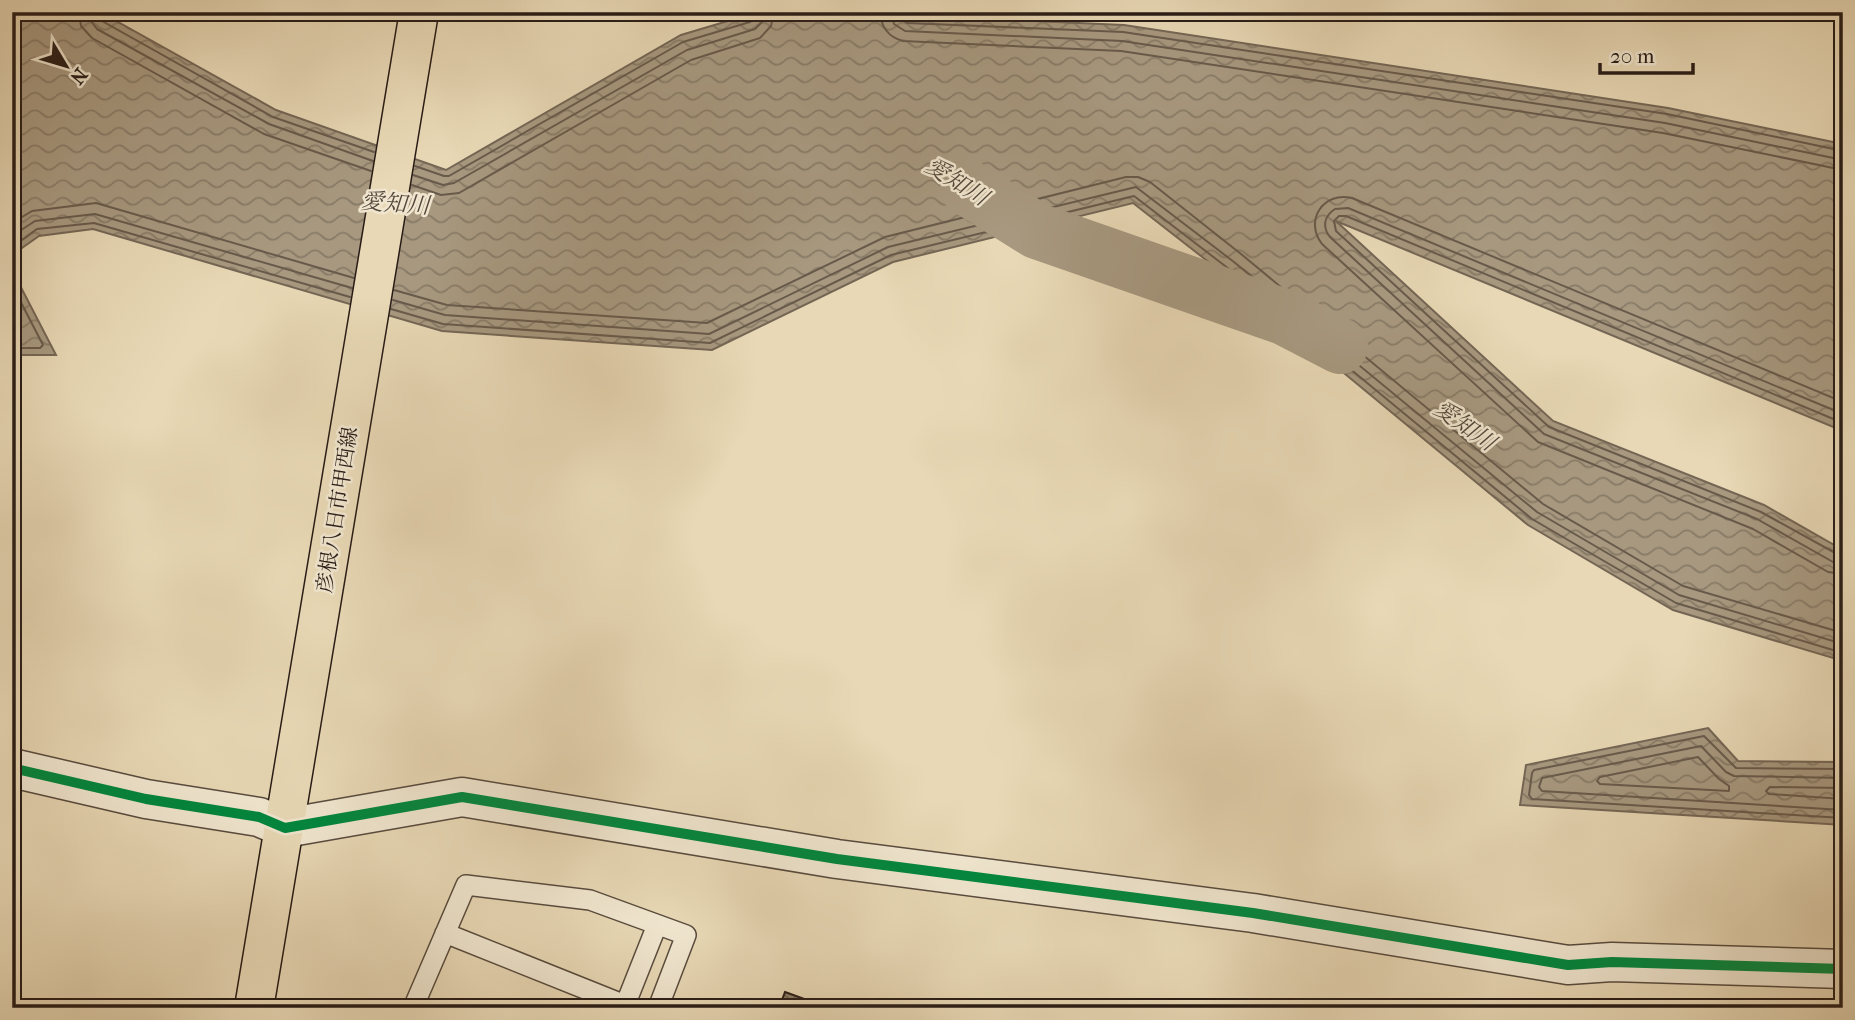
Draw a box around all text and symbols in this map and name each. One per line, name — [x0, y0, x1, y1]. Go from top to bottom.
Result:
north arrow — [32, 32, 102, 102]
scale bar — [1600, 32, 1692, 76]
text: 20 m — [1610, 44, 1655, 68]
text: N — [65, 63, 92, 89]
water label: 愛知川 — [920, 152, 996, 213]
water label: 愛知川 — [360, 188, 433, 220]
water label: 愛知川 — [1429, 395, 1503, 458]
street label: 彦根八日市甲西線 — [312, 425, 362, 595]

